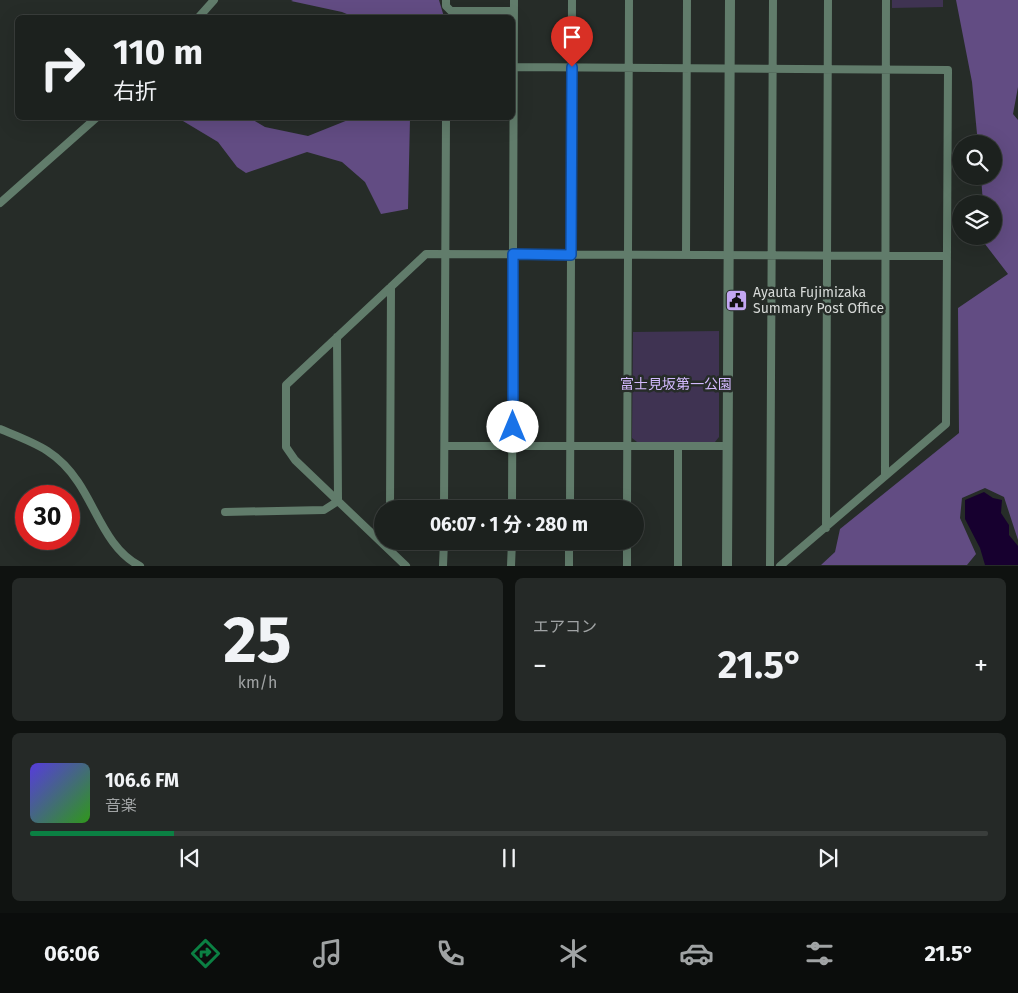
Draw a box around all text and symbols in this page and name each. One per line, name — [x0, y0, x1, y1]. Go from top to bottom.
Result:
pin — [551, 16, 593, 67]
icon: arrive — [558, 23, 586, 51]
text: 110 m — [113, 31, 203, 73]
icon: right — [30, 35, 95, 100]
text: 右折 — [113, 78, 157, 105]
map controls — [952, 135, 1002, 245]
button: search — [952, 135, 1002, 185]
button: layers — [952, 195, 1002, 245]
place label: Ayauta Fujimizaka Summary Post Office — [753, 284, 884, 317]
public building icon: Ayauta Fujimizaka Summary Post Office — [725, 288, 749, 312]
park label: 富士見坂第一公園 — [620, 376, 732, 393]
position arrow — [486, 400, 538, 452]
speed limit sign: 30 — [15, 485, 80, 550]
text: 06:07 · 1 分 · 280 m — [430, 513, 588, 536]
text: 25 — [223, 601, 292, 679]
text: エアコン — [533, 617, 597, 636]
text: 21.5° — [718, 642, 803, 688]
text: − — [533, 649, 547, 682]
text: + — [974, 649, 988, 682]
text: km/h — [238, 673, 277, 692]
text: 106.6 FM — [105, 769, 179, 792]
text: 音楽 — [105, 796, 137, 815]
icon: previous — [176, 844, 204, 872]
icon: pause — [495, 844, 523, 872]
icon: next — [814, 844, 842, 872]
icon: directions — [188, 936, 223, 971]
icon: music — [310, 936, 345, 971]
icon: phone — [433, 936, 468, 971]
icon: climate — [556, 936, 591, 971]
icon: car — [679, 936, 714, 971]
icon: filters — [802, 936, 837, 971]
text: 06:06 — [44, 940, 100, 967]
text: 21.5° — [924, 940, 974, 967]

